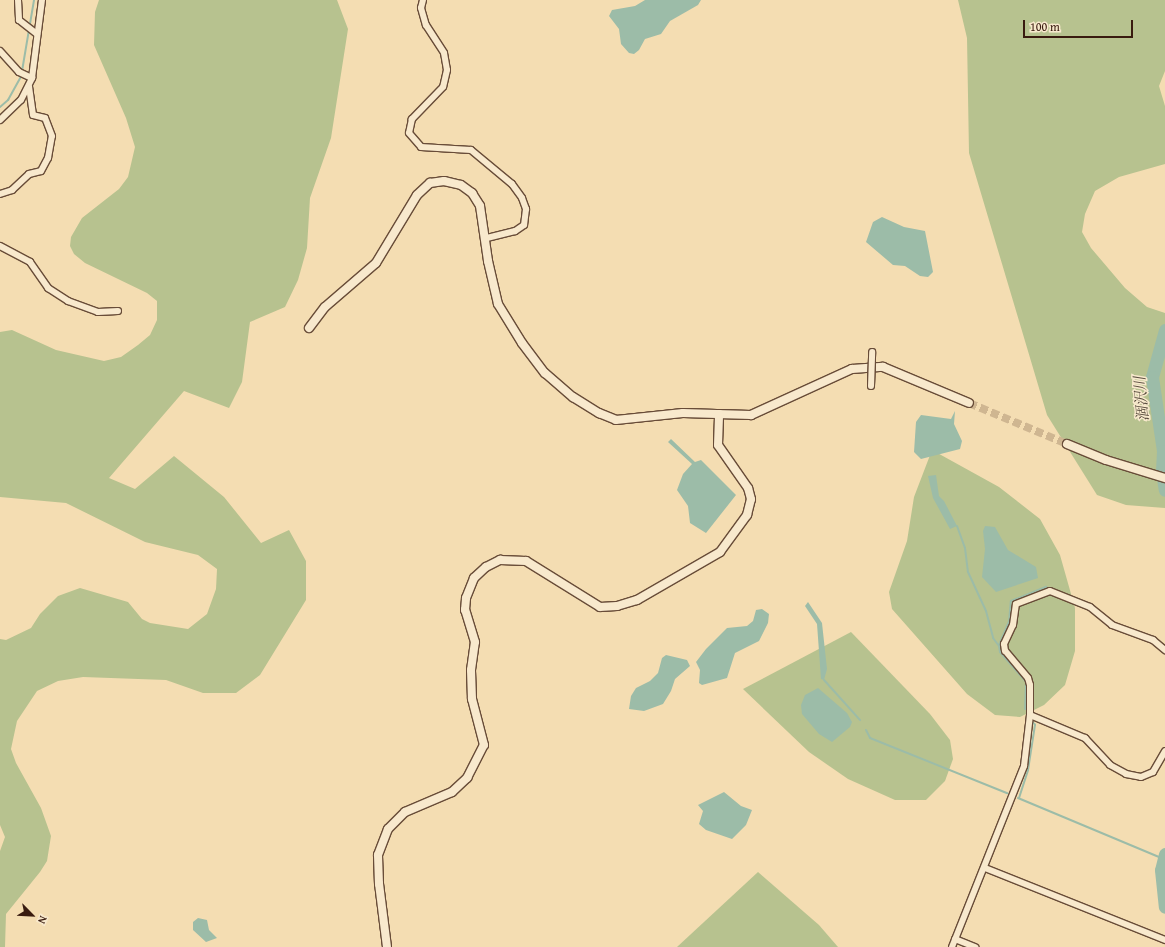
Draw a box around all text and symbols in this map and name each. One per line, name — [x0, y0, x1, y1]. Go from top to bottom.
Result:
scale bar — [1025, 12, 1135, 38]
text: 100 m — [1030, 18, 1060, 35]
water label: 涸沢川 — [1130, 376, 1152, 422]
north arrow — [12, 895, 52, 935]
text: N — [34, 913, 52, 926]

